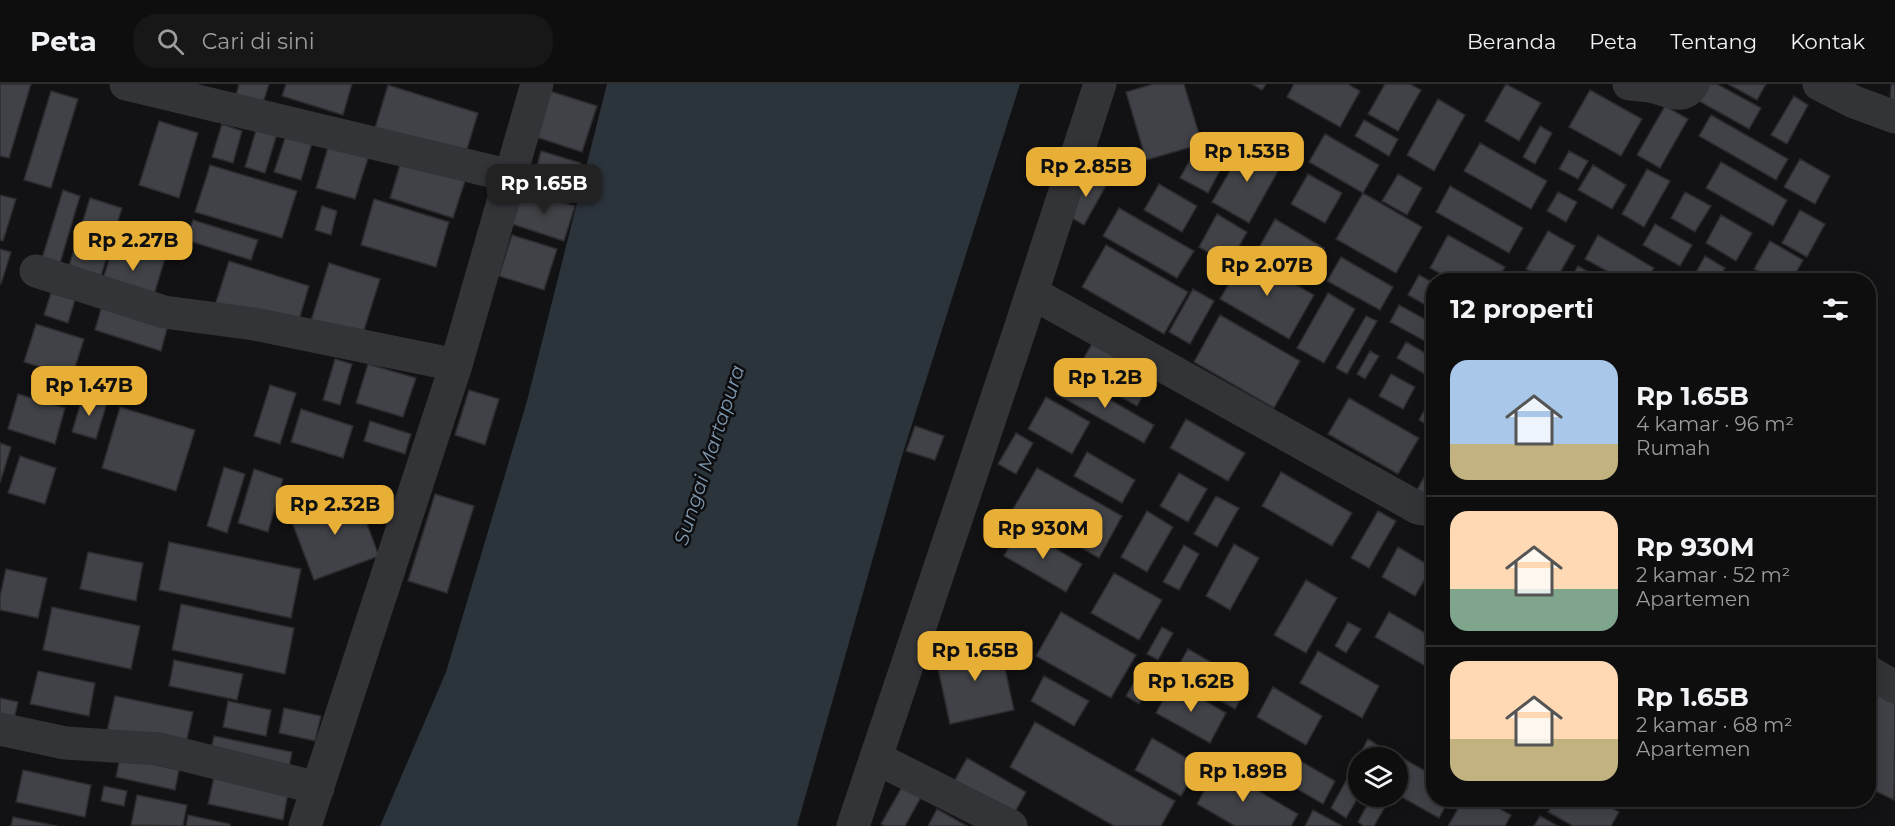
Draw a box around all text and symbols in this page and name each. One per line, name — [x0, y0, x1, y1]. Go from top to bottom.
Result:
search box — [133, 14, 553, 68]
text: Peta — [30, 24, 97, 58]
icon: search — [154, 25, 187, 58]
text: Cari di sini — [202, 28, 315, 55]
text: Beranda — [1467, 29, 1556, 54]
text: Peta — [1589, 29, 1637, 54]
text: Tentang — [1670, 29, 1757, 54]
text: Kontak — [1790, 29, 1865, 54]
pin: Rp 1.53B — [1185, 132, 1309, 183]
text: Rp 1.53B — [1204, 139, 1290, 163]
pin: Rp 2.85B — [1024, 147, 1148, 198]
text: Rp 2.85B — [1040, 154, 1132, 178]
pin: Rp 1.65B — [482, 164, 606, 215]
text: Rp 1.65B — [501, 171, 587, 195]
pin: Rp 2.27B — [71, 221, 195, 272]
text: Rp 2.27B — [87, 228, 179, 252]
pin: Rp 2.07B — [1205, 246, 1329, 297]
text: Rp 2.07B — [1221, 253, 1313, 277]
text: 12 properti — [1450, 293, 1594, 325]
icon: filters — [1819, 293, 1852, 326]
pin: Rp 1.2B — [1050, 358, 1160, 409]
water label: Sungai Martapura — [669, 362, 749, 548]
text: Rp 1.2B — [1068, 365, 1142, 389]
pin: Rp 1.47B — [27, 366, 151, 417]
text: Rp 1.47B — [45, 373, 133, 397]
text: Rp 1.65B — [1636, 380, 1749, 412]
icon: home — [1498, 384, 1570, 456]
text: 4 kamar · 96 m² — [1636, 412, 1794, 436]
text: Rumah — [1636, 436, 1710, 460]
pin: Rp 2.32B — [273, 485, 397, 536]
text: Rp 2.32B — [290, 492, 380, 516]
pin: Rp 930M — [988, 509, 1098, 560]
text: Rp 930M — [997, 516, 1089, 540]
text: Rp 930M — [1636, 531, 1755, 563]
icon: home — [1498, 535, 1570, 607]
text: 2 kamar · 52 m² — [1636, 563, 1790, 587]
text: Apartemen — [1636, 587, 1751, 611]
pin: Rp 1.65B — [913, 631, 1037, 682]
text: Rp 1.65B — [932, 638, 1018, 662]
pin: Rp 1.62B — [1129, 662, 1253, 713]
text: Rp 1.62B — [1148, 669, 1234, 693]
text: Rp 1.65B — [1636, 681, 1749, 713]
icon: home — [1498, 685, 1570, 757]
text: 2 kamar · 68 m² — [1636, 713, 1793, 737]
text: Apartemen — [1636, 737, 1751, 761]
map controls — [1348, 747, 1408, 807]
button: layers — [1348, 747, 1408, 807]
pin: Rp 1.89B — [1181, 752, 1305, 803]
text: Rp 1.89B — [1199, 759, 1287, 783]

